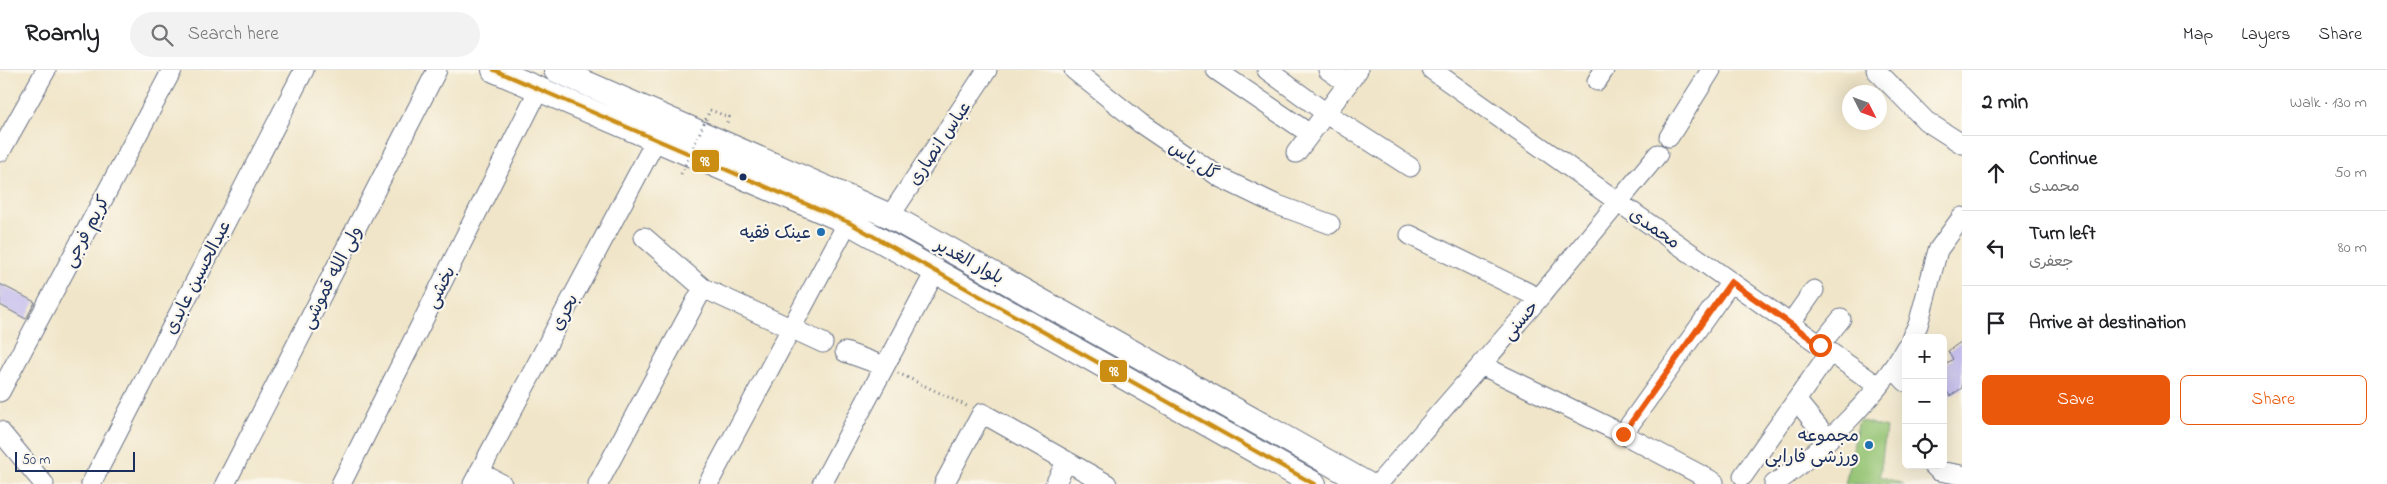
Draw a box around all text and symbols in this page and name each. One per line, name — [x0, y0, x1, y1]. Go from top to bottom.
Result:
search box — [130, 12, 480, 57]
text: Roamly — [25, 17, 100, 52]
icon: search — [148, 21, 176, 49]
text: Search here — [188, 21, 279, 48]
text: Map — [2183, 22, 2213, 48]
text: Layers — [2241, 22, 2291, 48]
text: Share — [2319, 22, 2362, 48]
north arrow — [1842, 85, 1887, 130]
text: 2 min — [1982, 88, 2028, 118]
text: Walk · 130 m — [2290, 91, 2367, 115]
street label: عباس انصاری — [903, 97, 979, 192]
street label: گل یاس — [1163, 135, 1223, 188]
text: Continue — [2029, 146, 2097, 173]
line badge: 98 — [691, 149, 720, 173]
text: 98 — [699, 152, 710, 173]
icon: ahead — [1982, 159, 2010, 187]
text: 50 m — [2335, 161, 2367, 185]
unlabelled marker — [738, 172, 748, 182]
text: محمدی — [2029, 175, 2080, 199]
street label: کریم فرجی — [58, 191, 118, 273]
street label: محمدی — [1623, 203, 1685, 257]
street label: عبدالحسین عابدی — [159, 216, 239, 340]
place label: عینک فقیه — [740, 221, 811, 247]
text: Turn left — [2029, 221, 2096, 248]
street label: ولی الله قموشی — [296, 222, 370, 334]
marker: عینک فقیه — [815, 226, 827, 238]
street label: بلوار الغدیر — [928, 232, 1008, 292]
icon: left — [1982, 234, 2010, 262]
text: 80 m — [2338, 236, 2367, 260]
text: جعفری — [2029, 250, 2073, 274]
street label: بخشی — [420, 262, 463, 314]
street label: بحری — [545, 290, 586, 336]
street label: حسنی — [1497, 296, 1546, 347]
icon: arrive — [1982, 309, 2010, 337]
text: Arrive at destination — [2029, 310, 2186, 337]
route start — [1809, 334, 1832, 357]
map controls — [1902, 334, 1947, 469]
button: + — [1902, 334, 1947, 379]
line badge: 98 — [1099, 359, 1128, 383]
text: 98 — [1108, 362, 1119, 383]
button: Save — [1982, 375, 2170, 425]
button: Share — [2180, 375, 2367, 425]
button: − — [1902, 379, 1947, 424]
route end — [1612, 423, 1635, 446]
place label: مجموعه ورزشی فارابی — [1765, 424, 1859, 471]
button: locate — [1902, 424, 1947, 469]
marker: مجموعه ورزشی فارابی — [1863, 439, 1875, 451]
scale bar — [15, 449, 135, 472]
text: 50 m — [22, 450, 50, 471]

